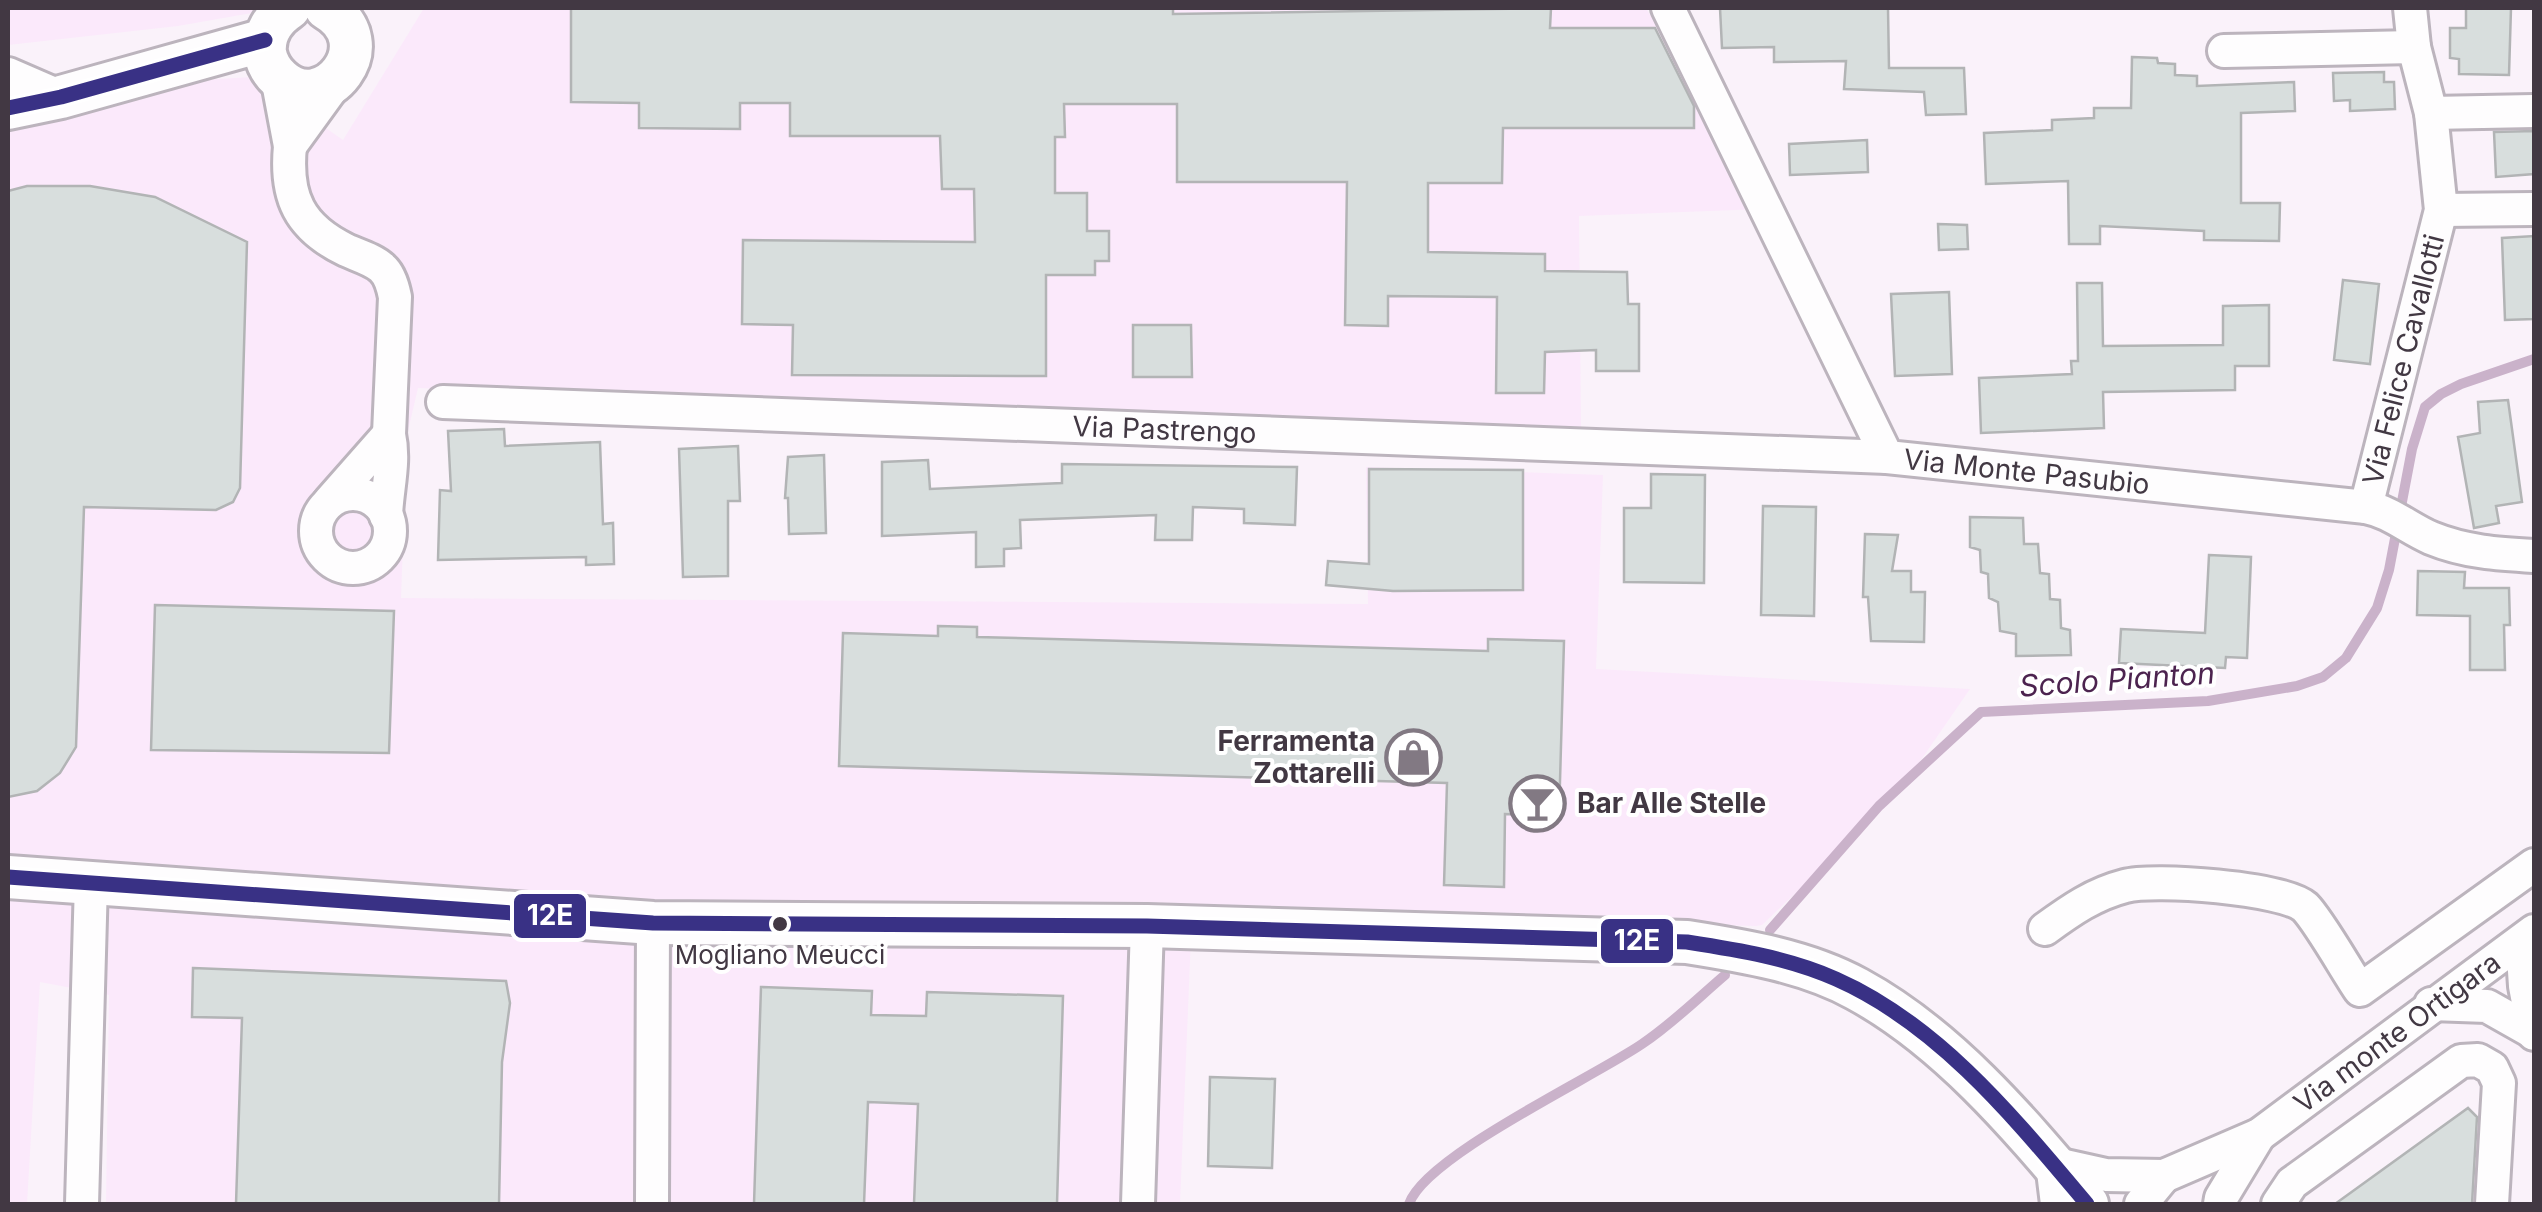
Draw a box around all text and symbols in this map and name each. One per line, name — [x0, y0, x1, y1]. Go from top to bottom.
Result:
street label: Via Felice Cavallotti — [2355, 231, 2451, 488]
street label: Via Pastrengo — [1072, 409, 1257, 450]
street label: Via Monte Pasubio — [1902, 442, 2151, 501]
water label: Scolo Pianton — [2018, 654, 2216, 704]
place label: Ferramenta Zottarelli — [1218, 724, 1375, 790]
shop icon: Ferramenta Zottarelli — [1384, 727, 1444, 787]
bar icon: Bar Alle Stelle — [1508, 773, 1568, 833]
place label: Bar Alle Stelle — [1577, 786, 1766, 820]
line badge: 12E — [512, 892, 588, 940]
text: 12E — [527, 898, 573, 932]
marker: Mogliano Meucci — [770, 914, 790, 934]
line badge: 12E — [1599, 917, 1675, 965]
text: 12E — [1614, 923, 1660, 957]
place label: Mogliano Meucci — [675, 939, 885, 970]
street label: Via monte Ortigara — [2287, 945, 2507, 1120]

